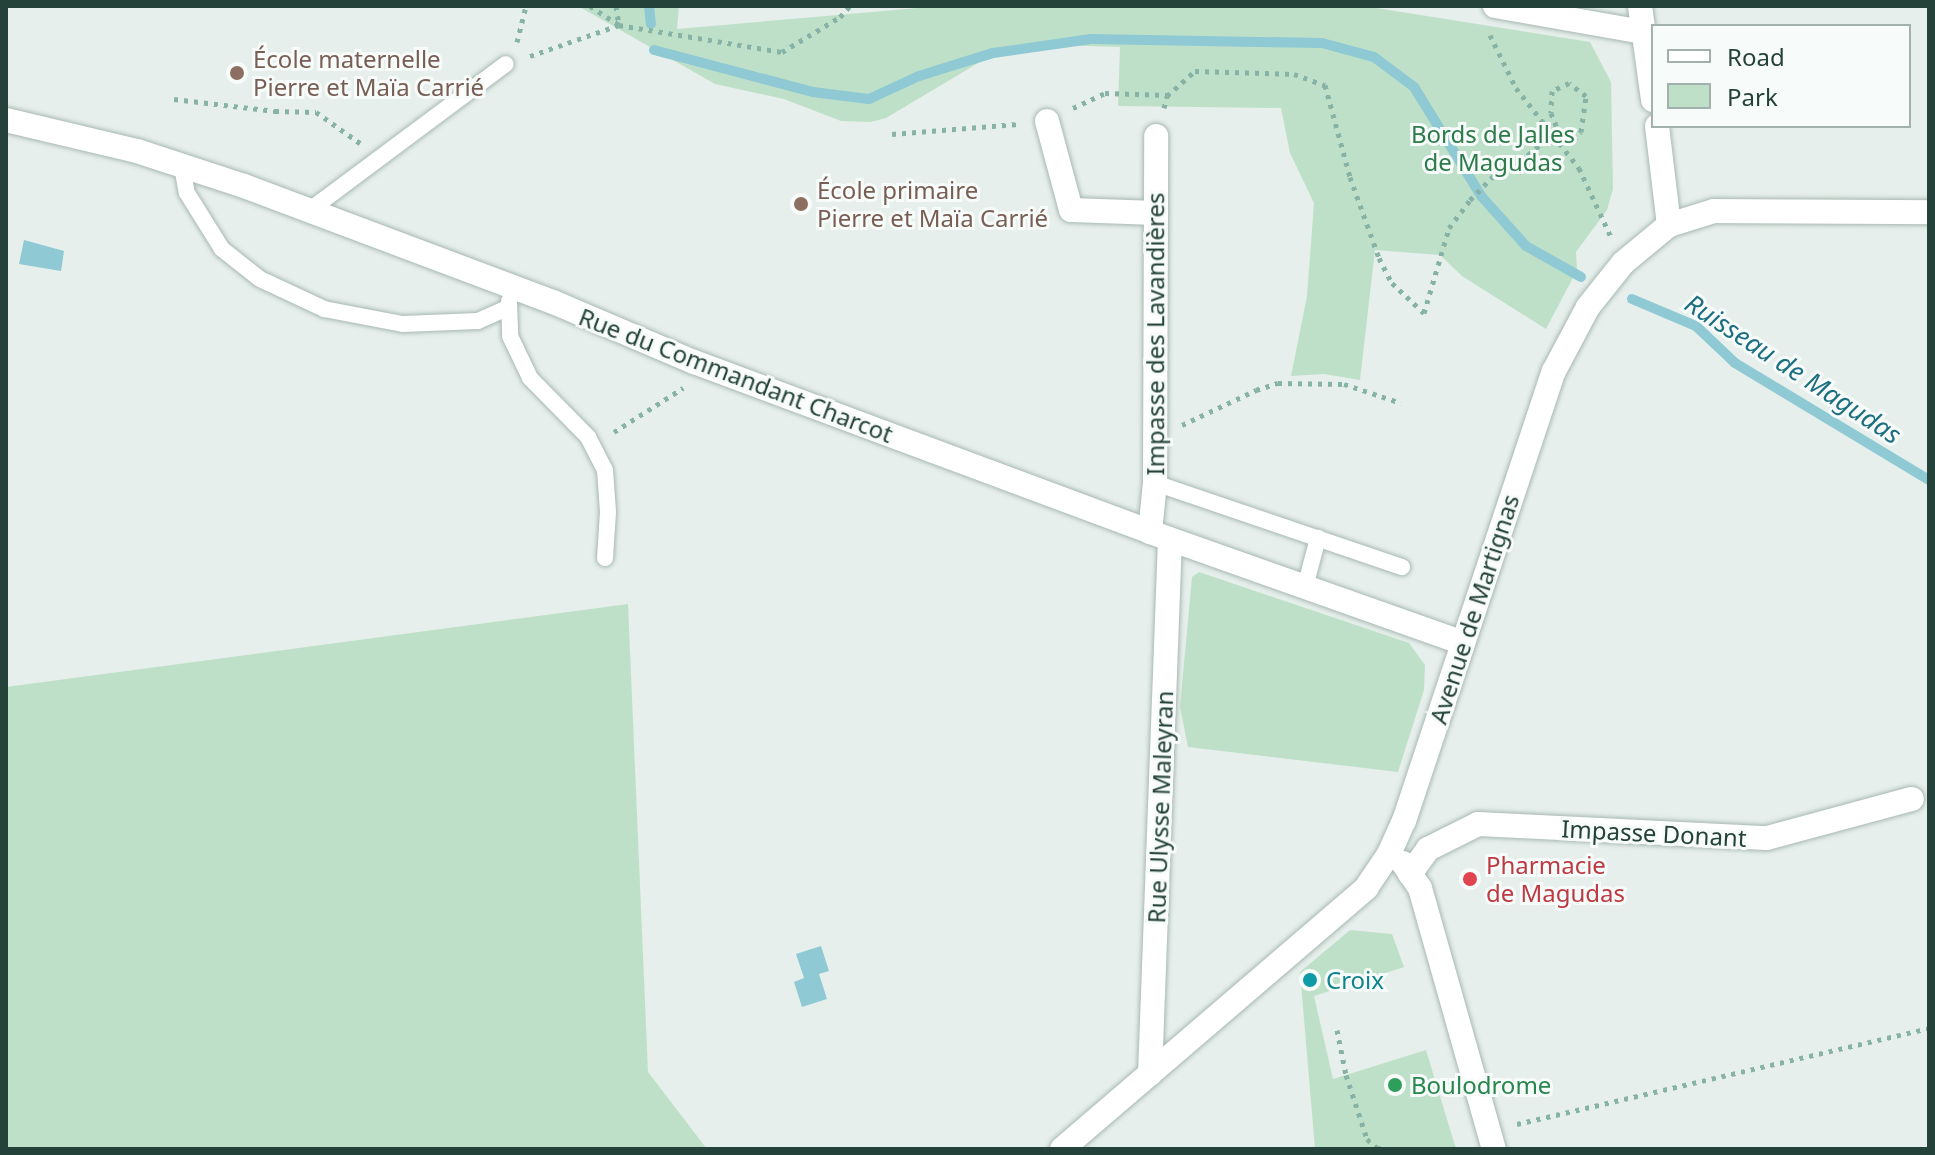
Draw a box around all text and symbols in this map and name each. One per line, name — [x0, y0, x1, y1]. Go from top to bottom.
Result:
legend — [1651, 24, 1911, 128]
text: Road — [1727, 40, 1785, 73]
place label: École maternelle Pierre et Maïa Carrié — [253, 45, 484, 101]
marker: École maternelle Pierre et Maïa Carrié — [228, 64, 246, 82]
text: Park — [1727, 80, 1778, 113]
park label: Bords de Jalles de Magudas — [1411, 120, 1575, 176]
place label: École primaire Pierre et Maïa Carrié — [817, 176, 1048, 232]
street label: Impasse des Lavandières — [1141, 192, 1169, 476]
marker: École primaire Pierre et Maïa Carrié — [792, 195, 810, 213]
water label: Ruisseau de Magudas — [1679, 287, 1907, 451]
street label: Rue du Commandant Charcot — [575, 302, 897, 448]
street label: Avenue de Martignas — [1423, 491, 1525, 727]
street label: Rue Ulysse Maleyran — [1142, 690, 1178, 924]
street label: Impasse Donant — [1561, 814, 1747, 852]
place label: Pharmacie de Magudas — [1486, 851, 1625, 907]
marker: Pharmacie de Magudas — [1461, 870, 1479, 888]
place label: Croix — [1326, 966, 1384, 994]
marker: Croix — [1301, 971, 1319, 989]
place label: Boulodrome — [1411, 1071, 1551, 1099]
marker: Boulodrome — [1386, 1076, 1404, 1094]

